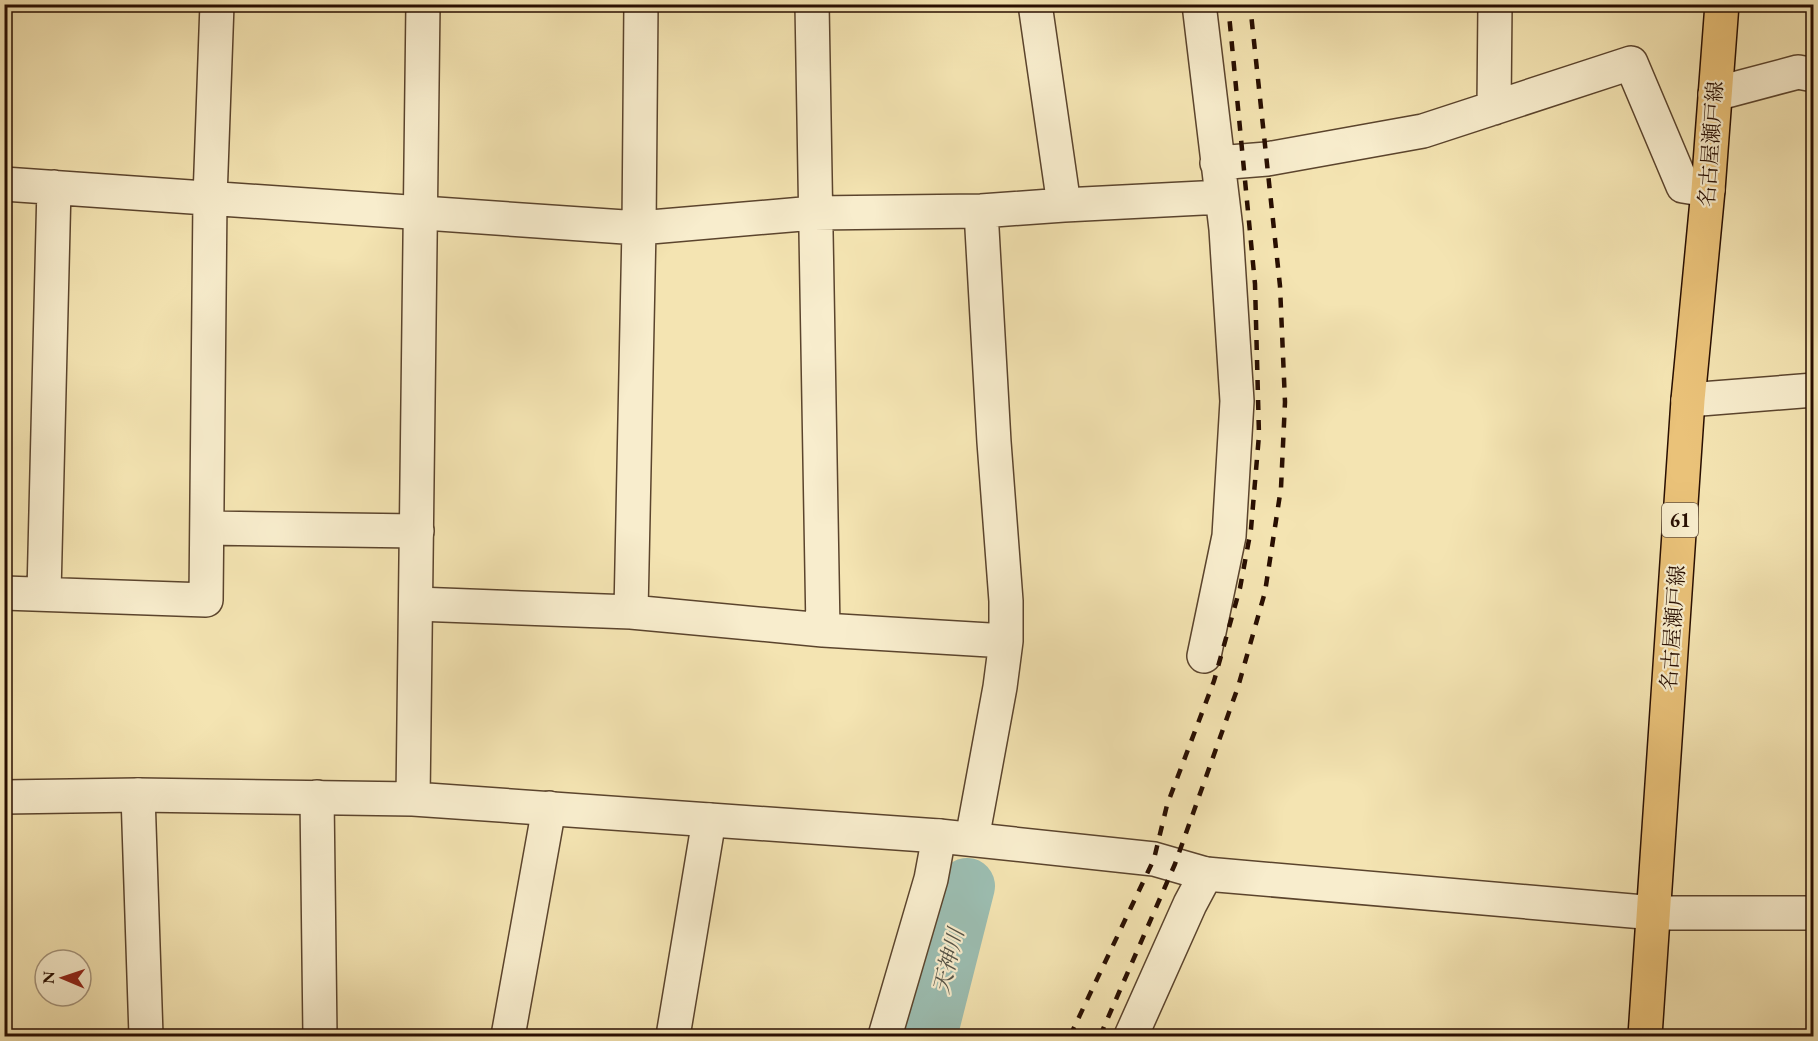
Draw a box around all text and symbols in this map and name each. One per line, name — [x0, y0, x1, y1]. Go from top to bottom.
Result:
street label: 名古屋瀬戸線 — [1693, 80, 1728, 208]
road number: 61 — [1662, 503, 1698, 537]
street label: 名古屋瀬戸線 — [1655, 564, 1690, 692]
water label: 天神川 — [926, 924, 971, 997]
north arrow — [33, 948, 93, 1008]
text: N — [38, 971, 59, 984]

